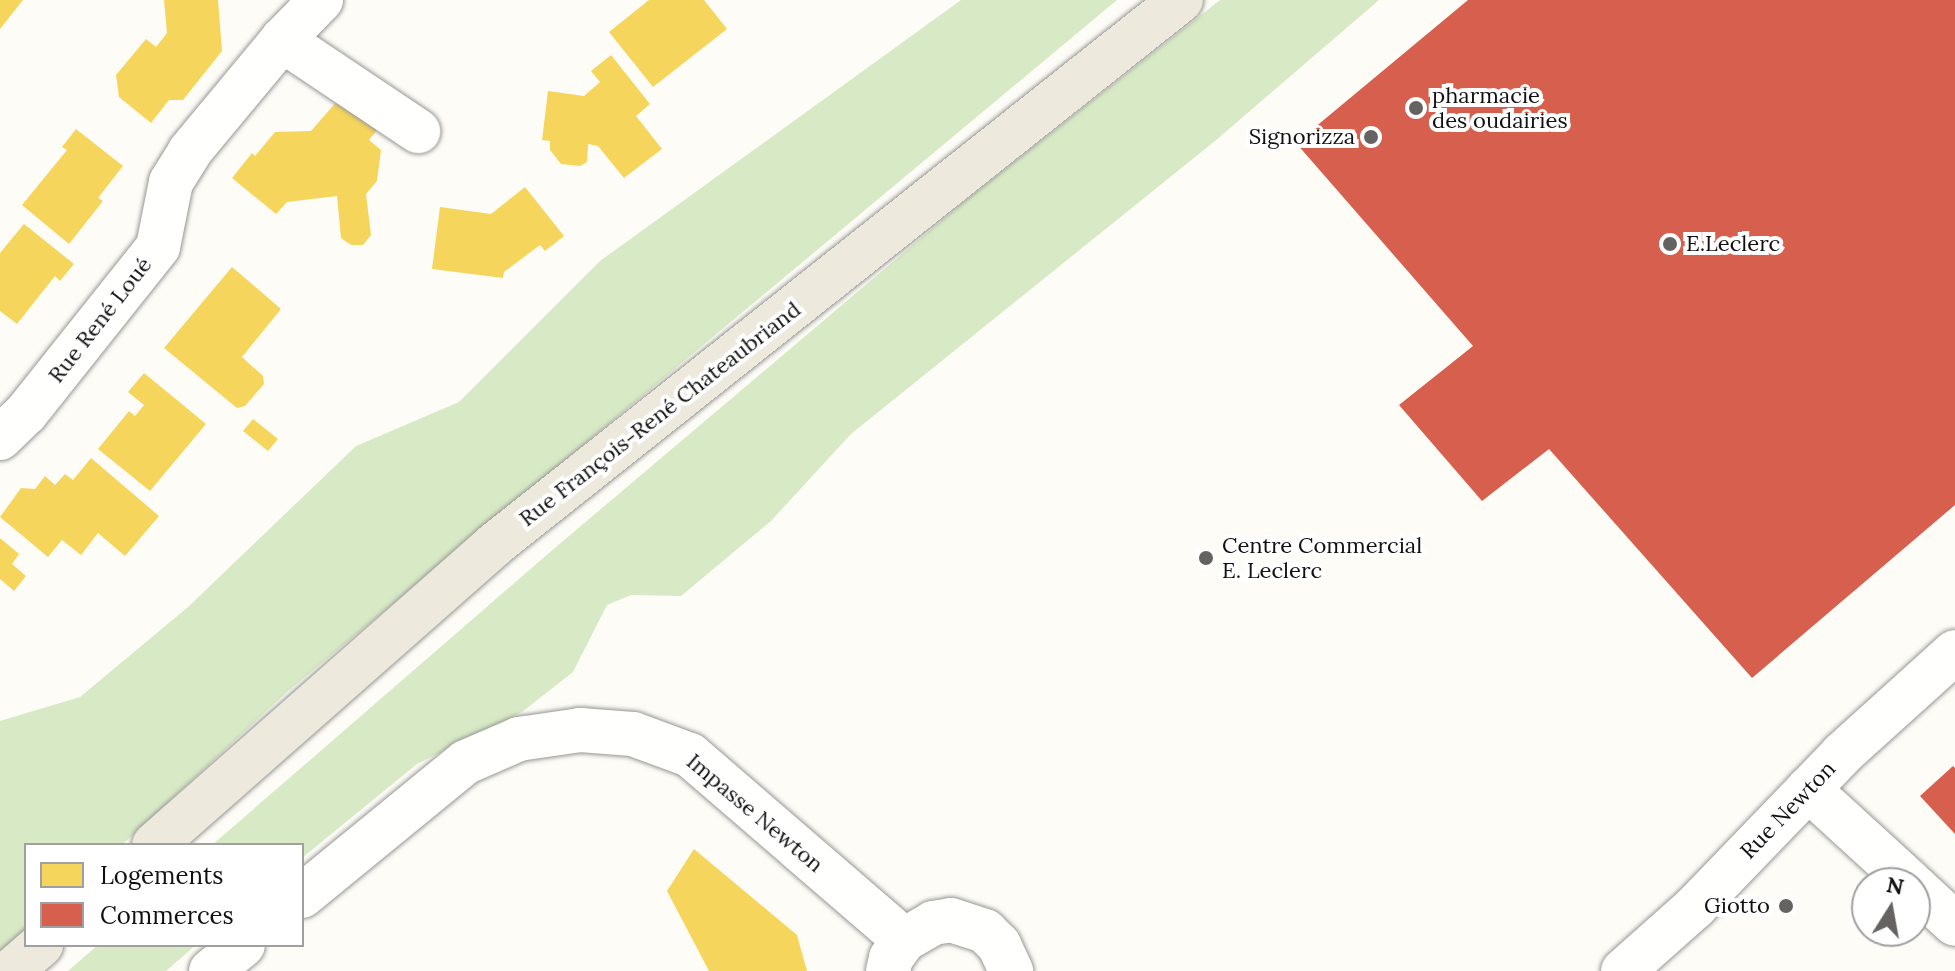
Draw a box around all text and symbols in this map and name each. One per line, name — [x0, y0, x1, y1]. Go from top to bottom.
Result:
place label: pharmacie des oudairies — [1432, 82, 1568, 134]
marker: pharmacie des oudairies — [1407, 99, 1425, 117]
place label: Signorizza — [1249, 124, 1355, 150]
marker: Signorizza — [1362, 128, 1380, 146]
place label: E.Leclerc — [1686, 231, 1780, 257]
marker: E.Leclerc — [1661, 235, 1679, 253]
street label: Rue René Loué — [43, 252, 157, 388]
street label: Rue François-René Chateaubriand — [514, 296, 806, 532]
place label: Centre Commercial E. Leclerc — [1222, 532, 1422, 584]
marker: Centre Commercial E. Leclerc — [1197, 549, 1215, 567]
street label: Impasse Newton — [681, 748, 829, 878]
street label: Rue Newton — [1735, 756, 1841, 864]
legend — [24, 843, 304, 947]
text: Logements — [100, 860, 223, 891]
north arrow — [1851, 867, 1931, 947]
text: N — [1884, 870, 1906, 901]
place label: Giotto — [1704, 893, 1770, 919]
marker: Giotto — [1777, 897, 1795, 915]
text: Commerces — [100, 900, 234, 931]

